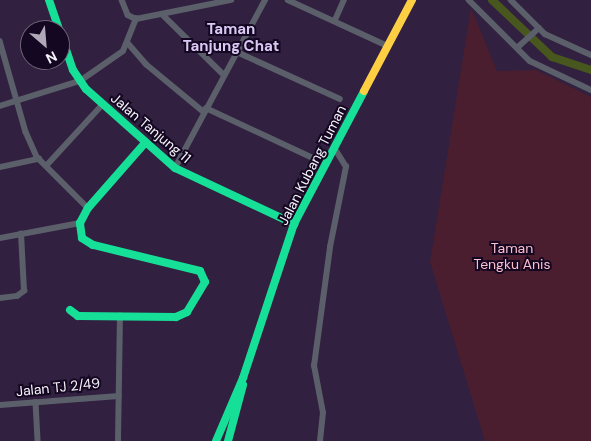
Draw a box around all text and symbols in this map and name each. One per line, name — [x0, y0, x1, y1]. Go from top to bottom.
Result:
north arrow — [20, 20, 70, 70]
district label: Taman Tanjung Chat — [183, 20, 279, 55]
text: N — [43, 47, 60, 68]
street label: Jalan Tanjung 11 — [108, 90, 194, 166]
street label: Jalan Kubang Tuman — [274, 102, 350, 228]
park label: Taman Tengku Anis — [474, 240, 550, 272]
street label: Jalan TJ 2/49 — [15, 374, 101, 400]

